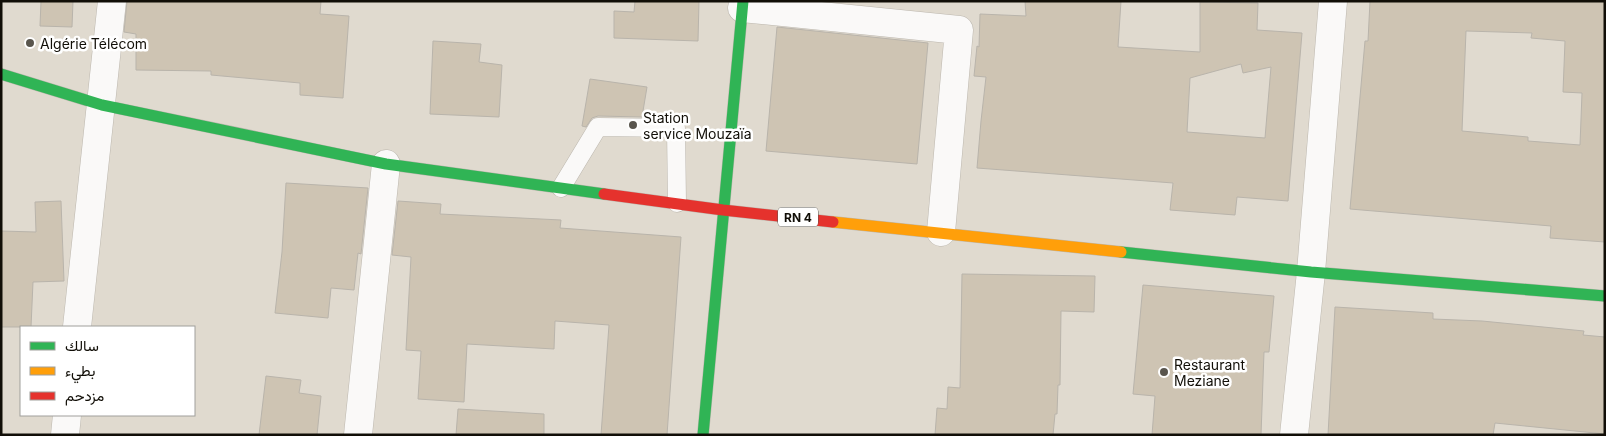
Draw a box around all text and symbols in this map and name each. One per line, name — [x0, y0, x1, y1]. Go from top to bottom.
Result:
place label: Algérie Télécom — [40, 35, 147, 52]
marker: Algérie Télécom — [24, 37, 36, 49]
place label: Station service Mouzaïa — [643, 109, 752, 142]
marker: Station service Mouzaïa — [627, 119, 639, 131]
road number: RN 4 — [778, 208, 818, 226]
legend — [20, 326, 195, 416]
text: سالك — [65, 336, 99, 355]
place label: Restaurant Meziane — [1174, 356, 1246, 389]
text: بطيء — [65, 361, 95, 384]
marker: Restaurant Meziane — [1158, 366, 1170, 378]
text: مزدحم — [65, 386, 104, 406]

